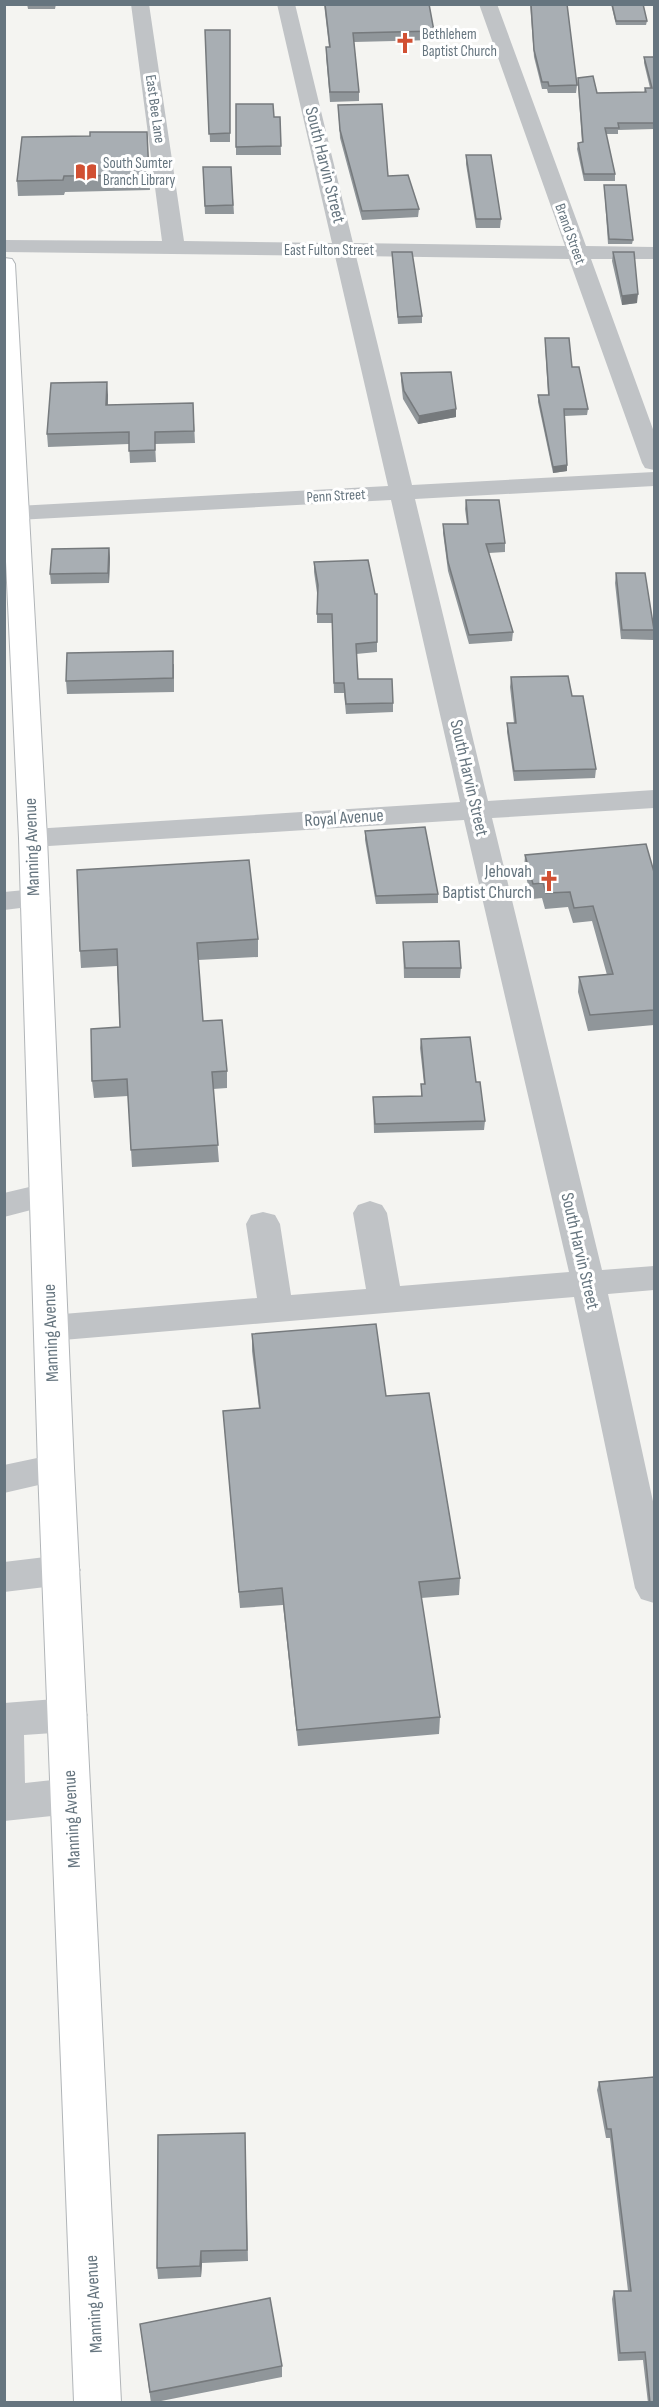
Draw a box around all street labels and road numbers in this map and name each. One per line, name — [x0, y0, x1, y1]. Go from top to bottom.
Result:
street label: East Bee Lane — [141, 74, 169, 144]
street label: South Harvin Street — [300, 105, 350, 226]
street label: Brand Street — [550, 201, 590, 267]
street label: East Fulton Street — [284, 241, 374, 260]
street label: Penn Street — [306, 485, 366, 507]
street label: South Harvin Street — [445, 718, 493, 839]
street label: Manning Avenue — [20, 798, 44, 896]
street label: Royal Avenue — [304, 805, 384, 831]
street label: South Harvin Street — [556, 1191, 604, 1312]
street label: Manning Avenue — [39, 1284, 63, 1382]
street label: Manning Avenue — [59, 1769, 85, 1869]
street label: Manning Avenue — [81, 2254, 107, 2354]

